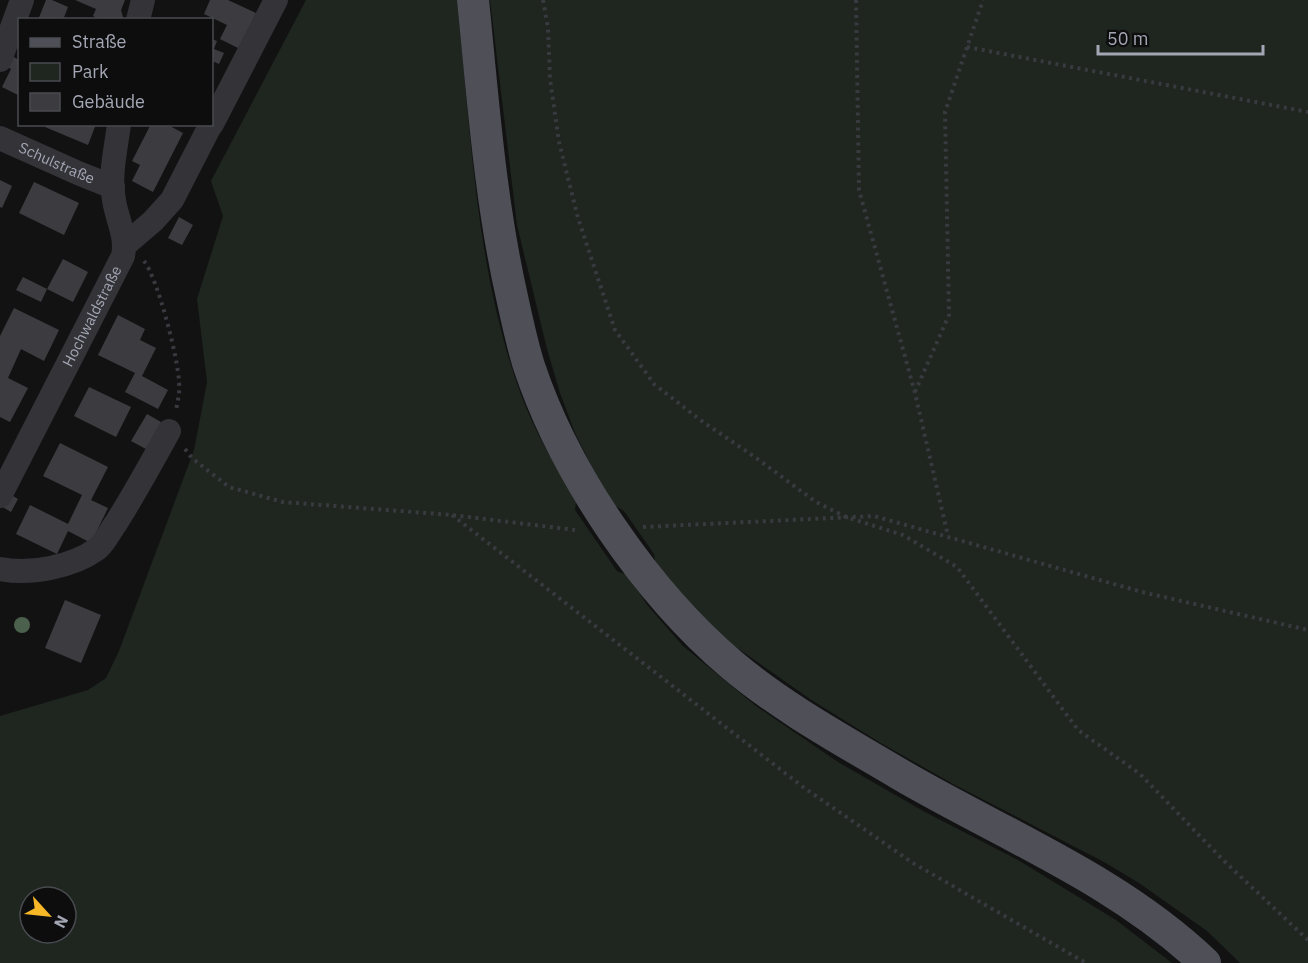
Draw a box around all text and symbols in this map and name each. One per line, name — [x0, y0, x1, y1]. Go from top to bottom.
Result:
legend — [18, 18, 213, 126]
scale bar — [1098, 18, 1263, 56]
text: 50 m — [1107, 27, 1149, 50]
text: Straße — [72, 30, 126, 53]
text: Park — [72, 60, 109, 83]
text: Gebäude — [72, 90, 145, 113]
street label: Schulstraße — [16, 138, 98, 188]
street label: Hochwaldstraße — [58, 262, 125, 370]
north arrow — [18, 885, 78, 945]
text: N — [50, 912, 73, 932]

